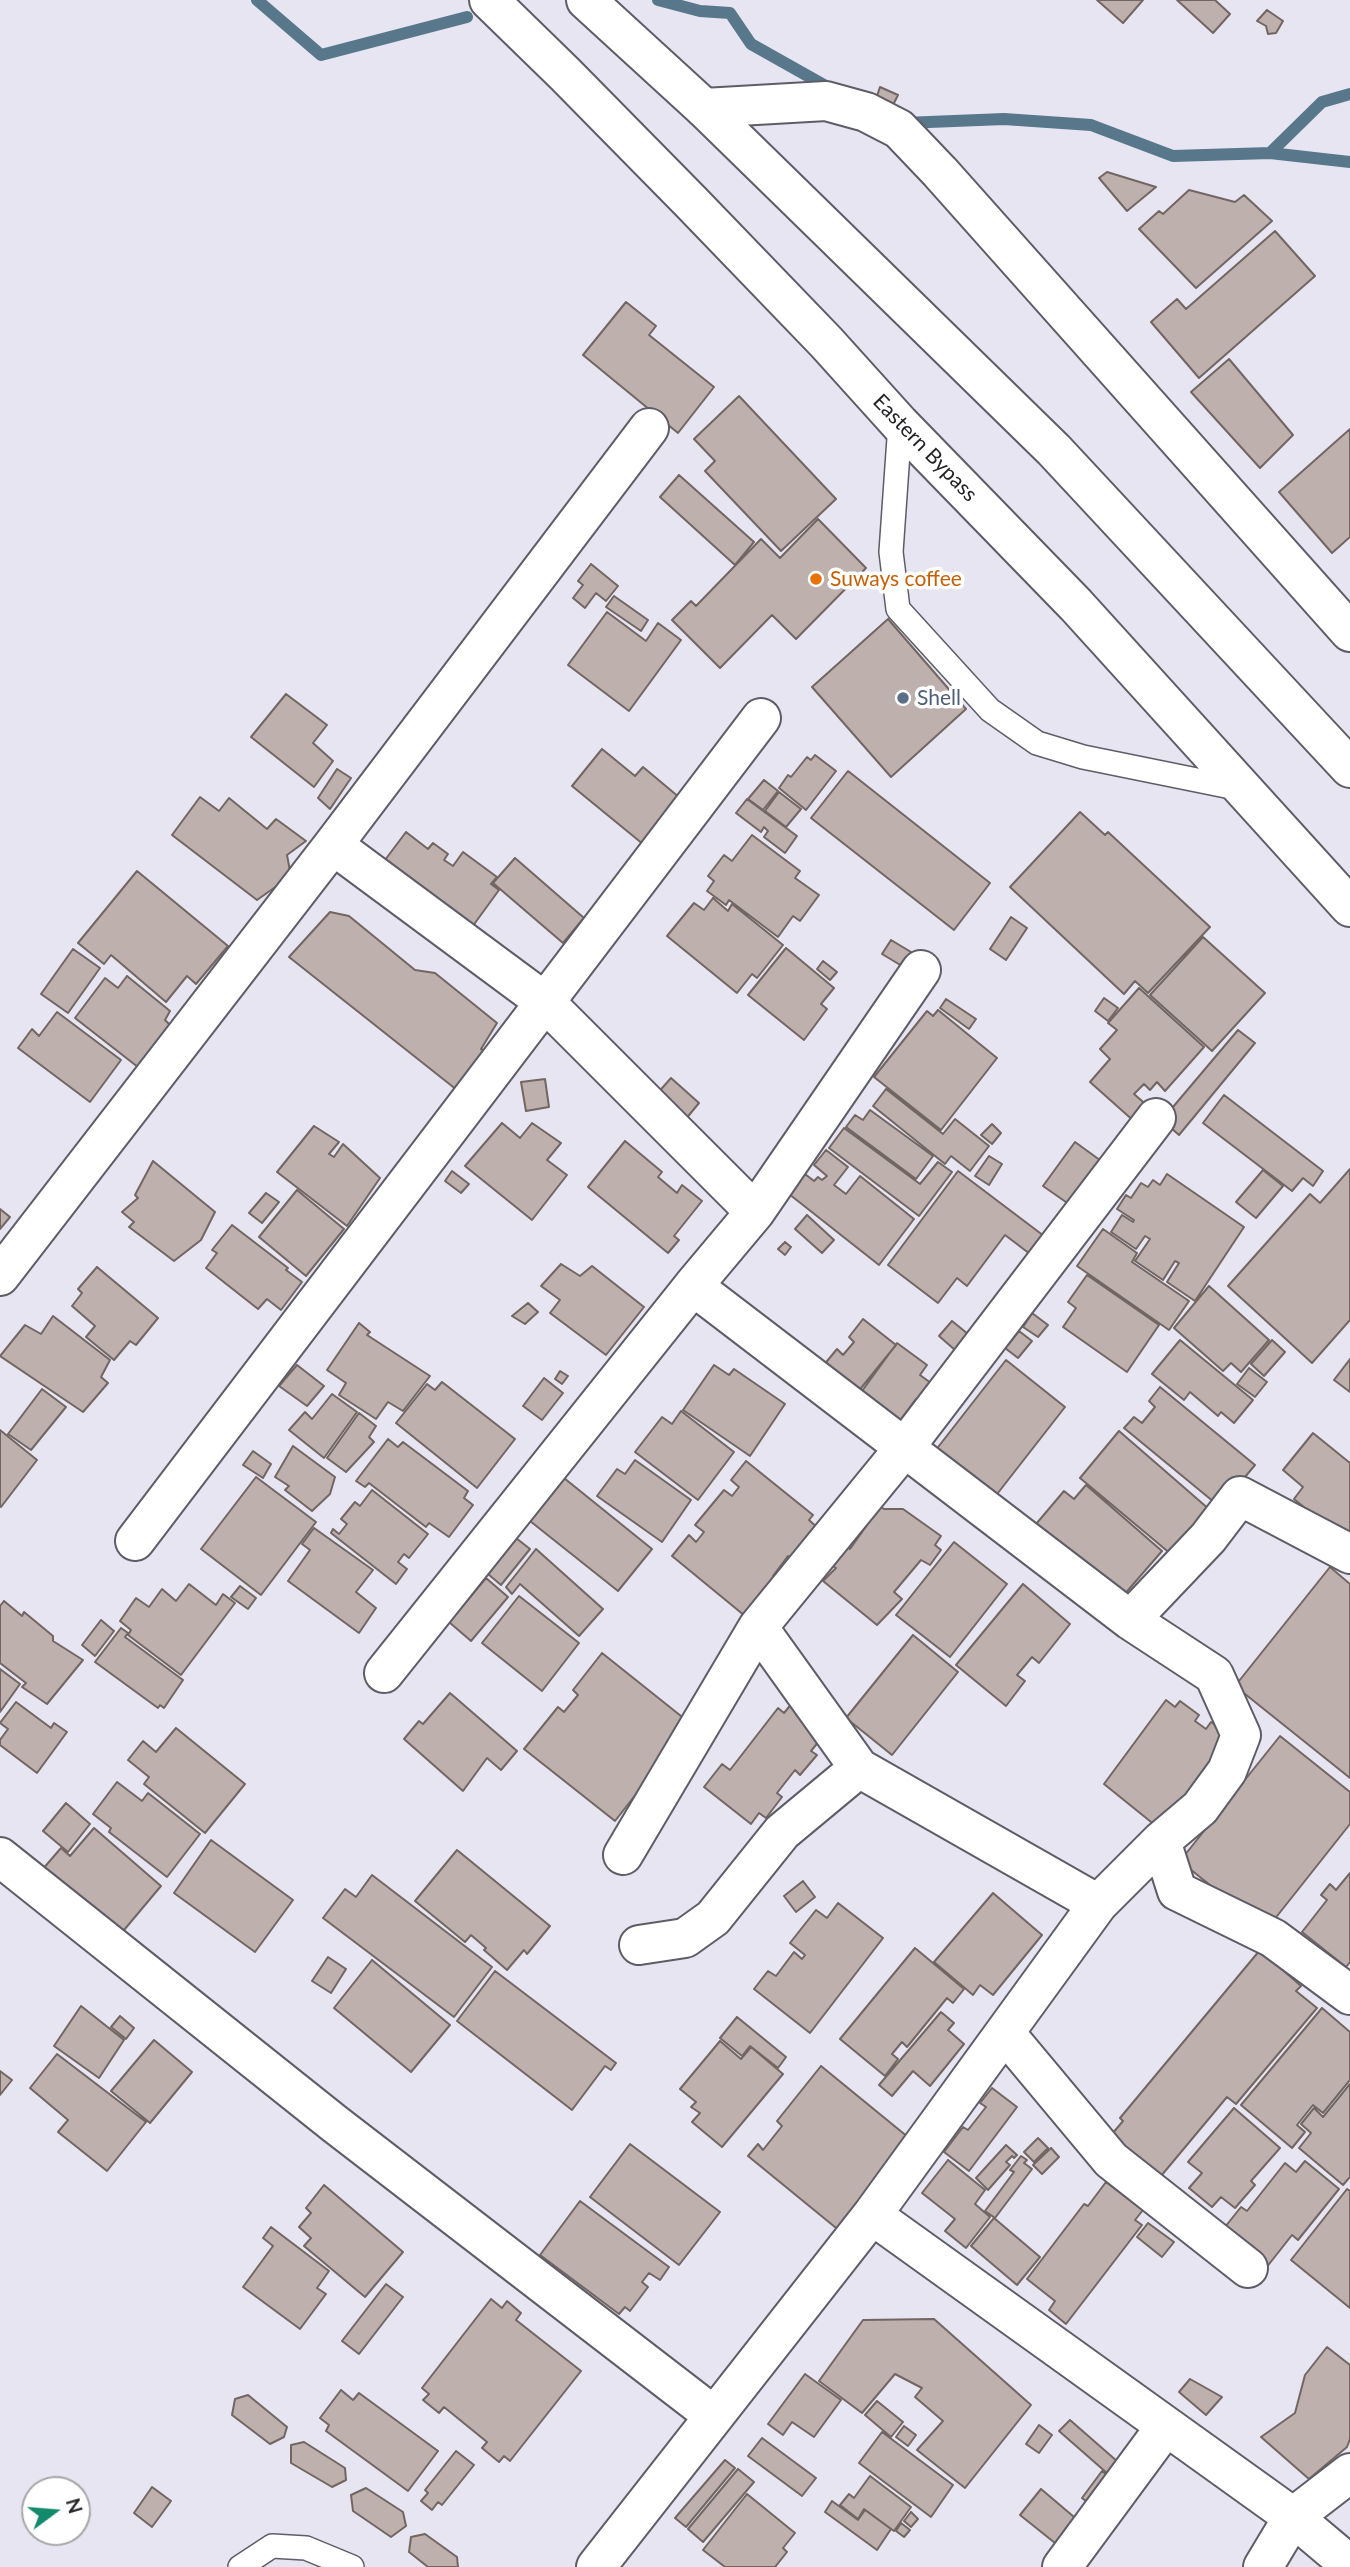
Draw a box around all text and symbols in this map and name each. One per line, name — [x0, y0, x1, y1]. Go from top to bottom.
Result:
street label: Eastern Bypass — [868, 389, 982, 507]
place label: Suways coffee — [830, 566, 962, 592]
marker: Suways coffee — [808, 571, 824, 587]
place label: Shell — [917, 685, 961, 711]
marker: Shell — [895, 690, 911, 706]
north arrow — [21, 2476, 91, 2546]
text: N — [62, 2495, 88, 2516]

